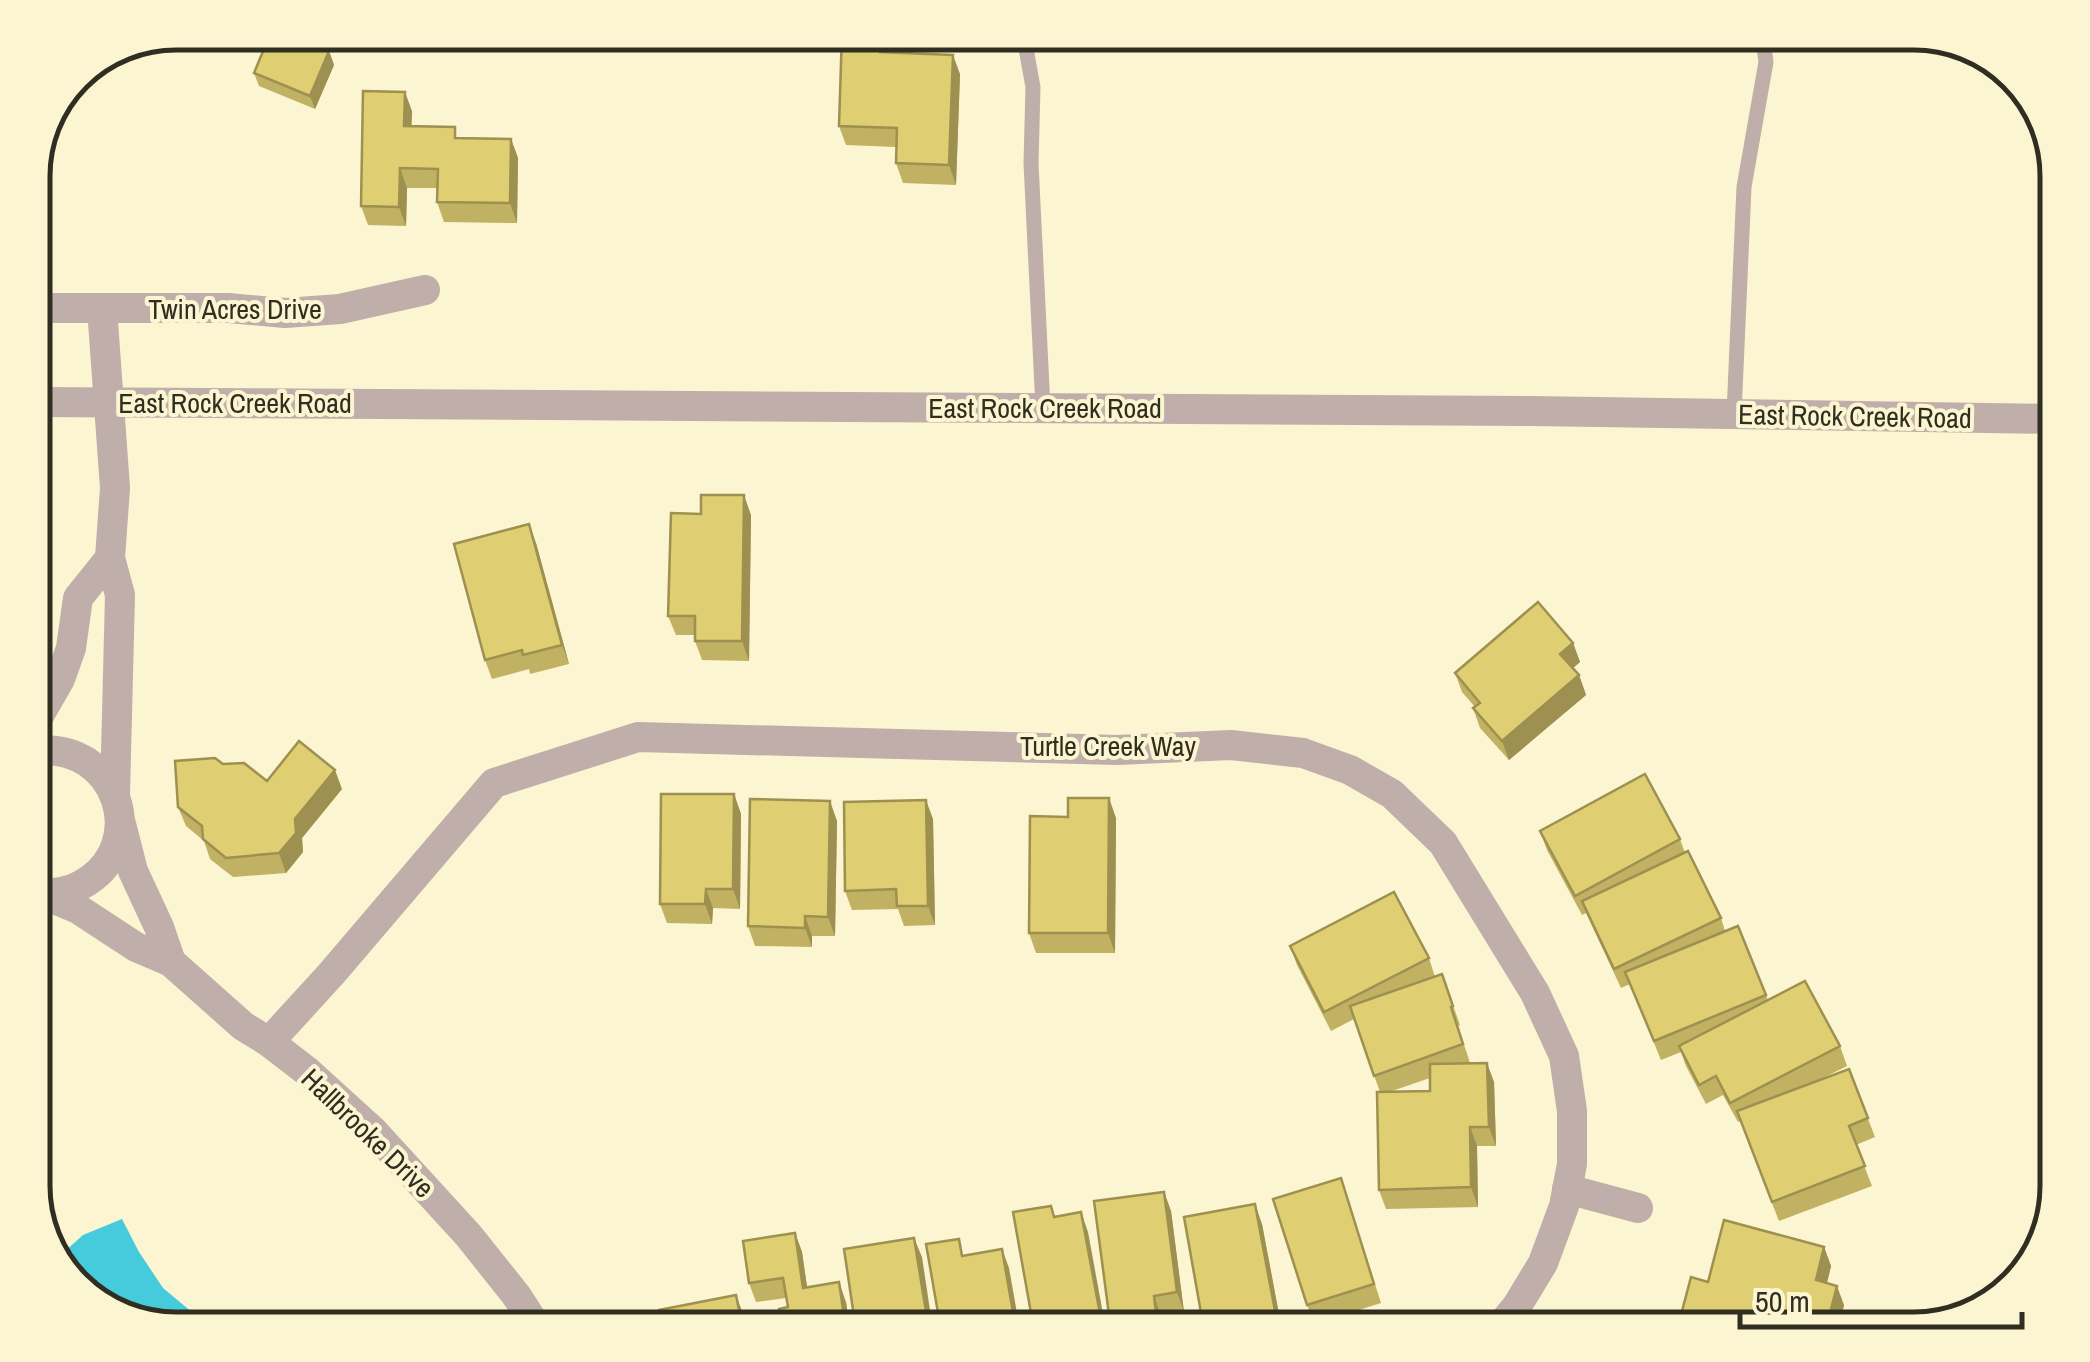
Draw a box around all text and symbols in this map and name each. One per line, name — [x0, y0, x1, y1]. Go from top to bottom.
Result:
street label: Twin Acres Drive — [148, 290, 322, 328]
street label: East Rock Creek Road — [118, 384, 352, 422]
street label: East Rock Creek Road — [928, 389, 1162, 427]
street label: East Rock Creek Road — [1738, 395, 1972, 437]
street label: Turtle Creek Way — [1020, 727, 1196, 765]
street label: Hallbrooke Drive — [293, 1060, 443, 1206]
scale bar — [1740, 1267, 2022, 1329]
text: 50 m — [1755, 1281, 1810, 1321]

